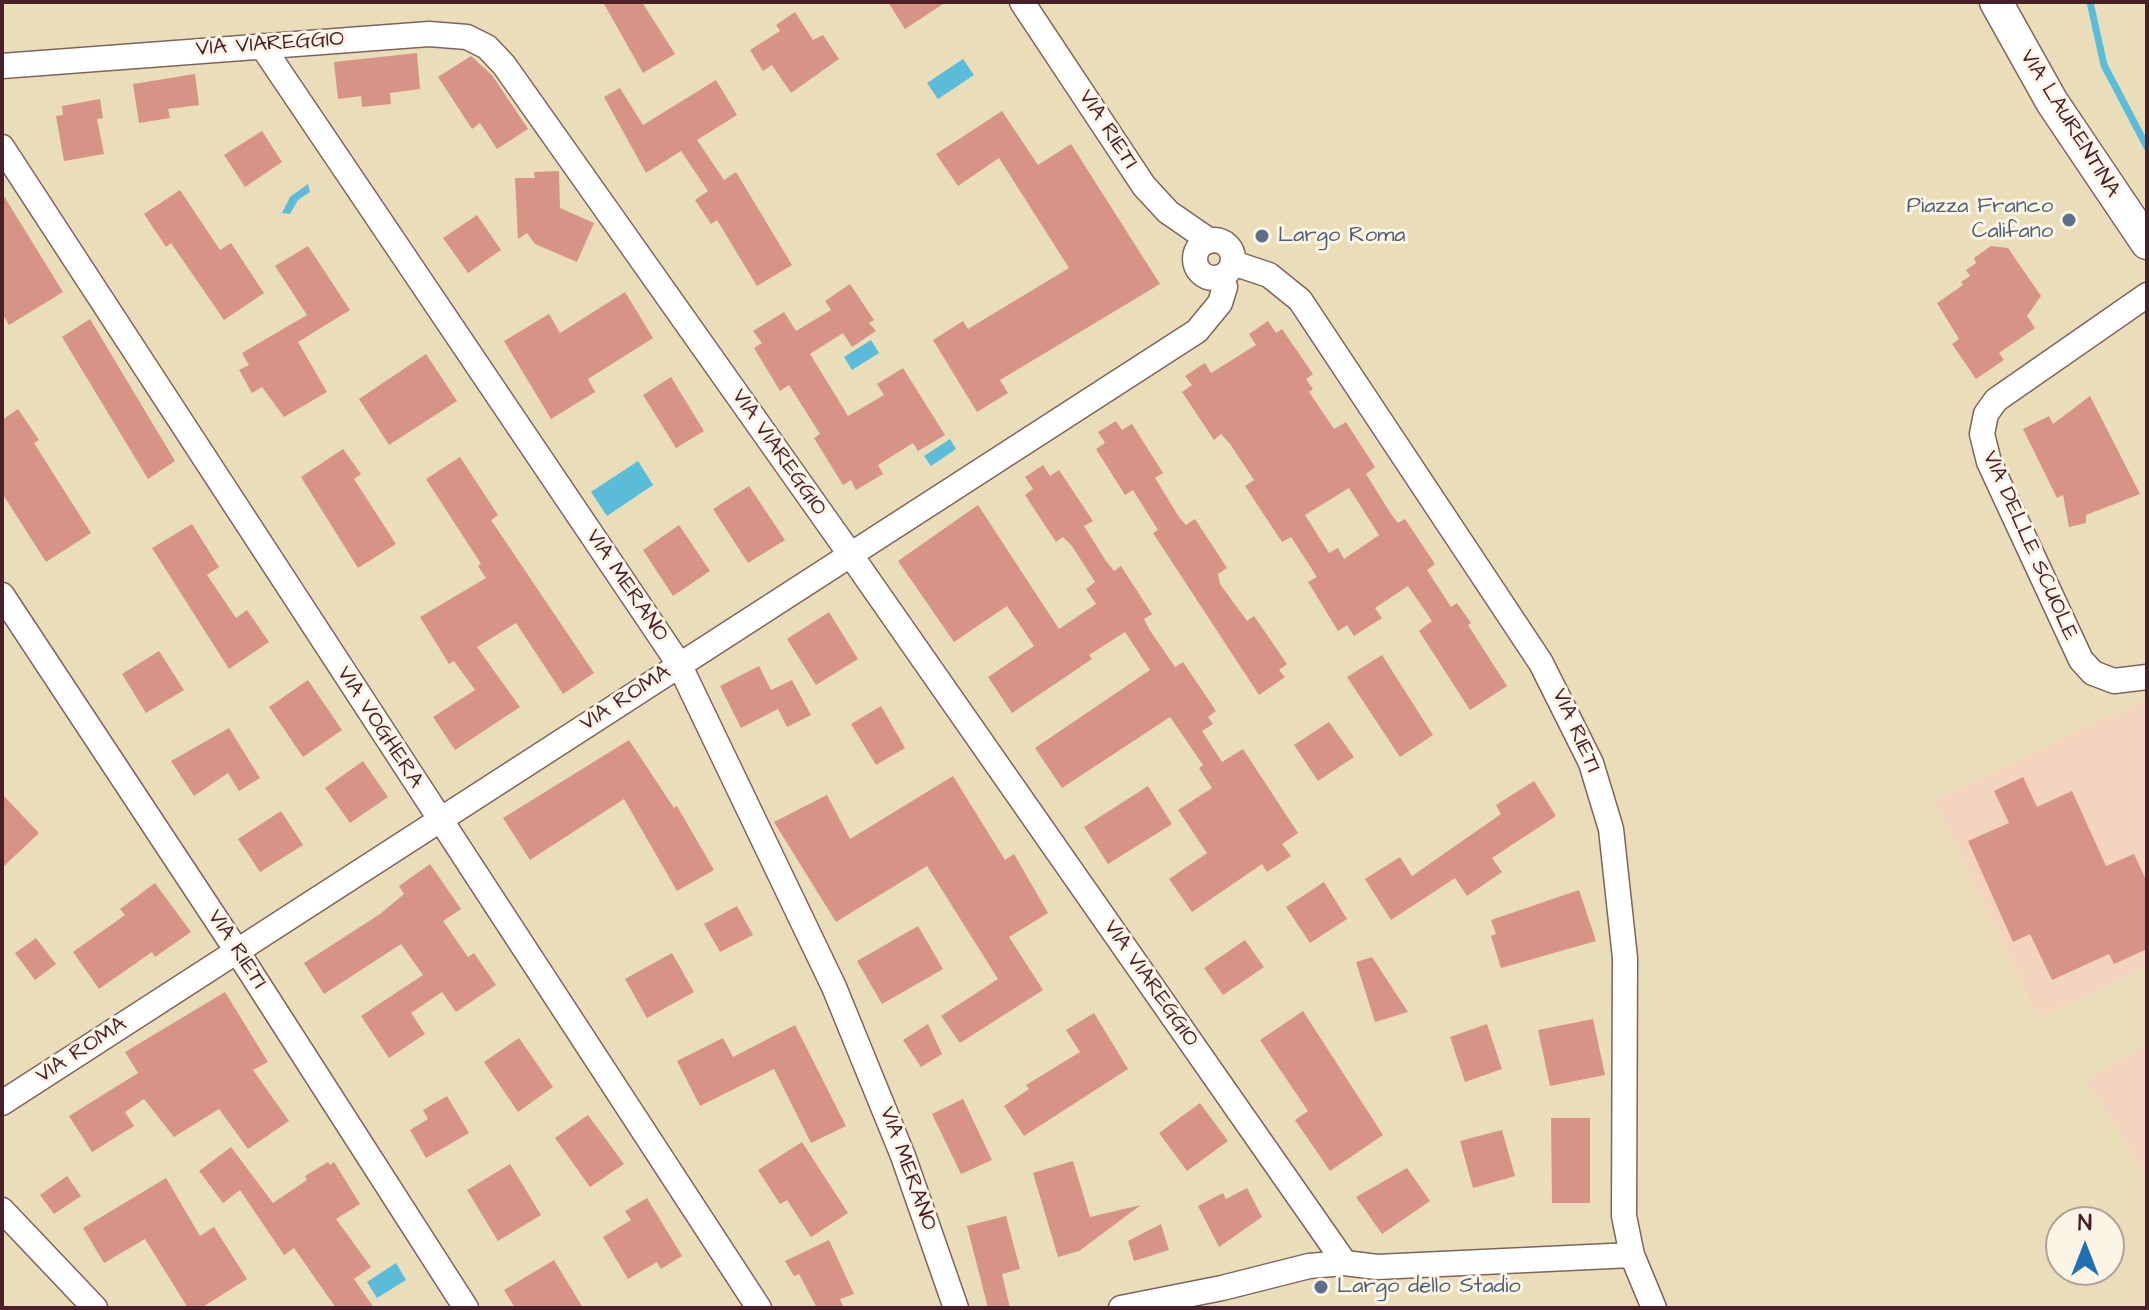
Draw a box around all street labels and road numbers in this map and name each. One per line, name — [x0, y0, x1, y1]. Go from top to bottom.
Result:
street label: VIA VIAREGGIO — [195, 27, 345, 63]
street label: VIA LAURENTINA — [2013, 45, 2125, 203]
street label: VIA RIETI — [1072, 85, 1142, 175]
street label: VIA VIAREGGIO — [725, 385, 831, 521]
street label: VIA DELLE SCUOLE — [1975, 447, 2083, 645]
street label: VIA MERANO — [579, 525, 673, 647]
street label: VIA ROMA — [576, 660, 676, 738]
street label: VIA VOGHERA — [330, 662, 428, 794]
street label: VIA RIETI — [1545, 685, 1605, 777]
street label: VIA RIETI — [201, 905, 271, 995]
street label: VIA VIAREGGIO — [1097, 916, 1203, 1052]
street label: VIA ROMA — [32, 1012, 132, 1090]
street label: VIA MERANO — [872, 1104, 942, 1234]

